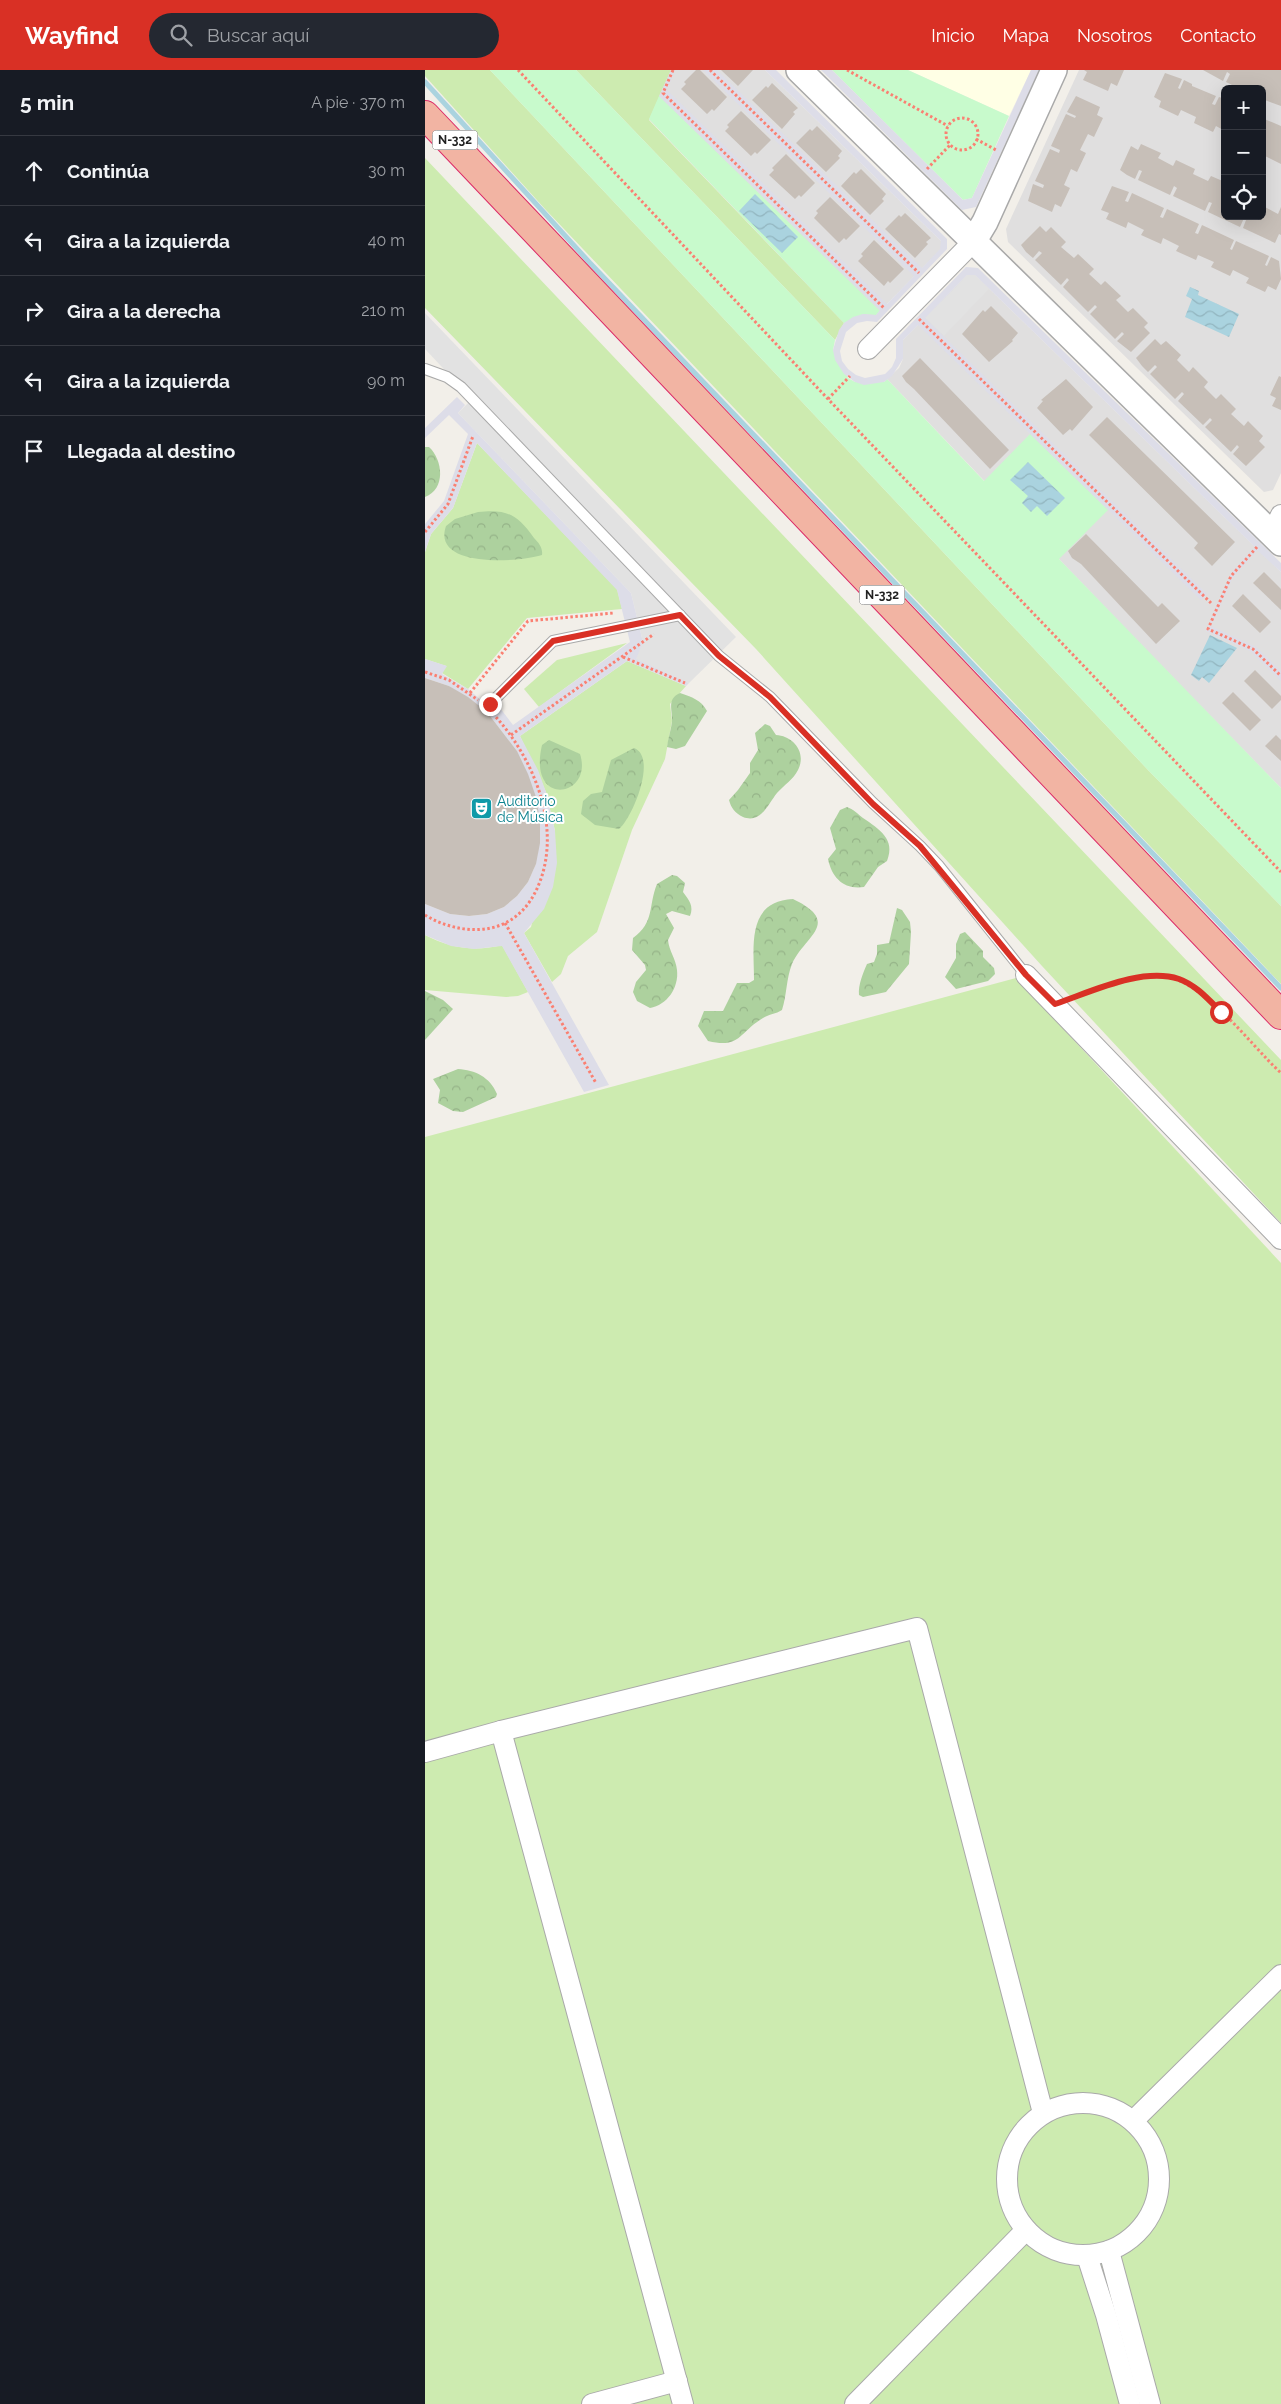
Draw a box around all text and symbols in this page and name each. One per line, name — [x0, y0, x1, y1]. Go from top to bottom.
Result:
search box — [149, 13, 499, 58]
text: Wayfind — [25, 21, 119, 50]
icon: search — [167, 21, 195, 49]
text: Buscar aquí — [207, 24, 309, 46]
text: Inicio — [931, 25, 975, 46]
text: Mapa — [1003, 25, 1049, 46]
text: Nosotros — [1077, 25, 1152, 46]
text: Contacto — [1180, 25, 1256, 46]
map controls — [1221, 85, 1266, 220]
button: + — [1221, 85, 1266, 130]
text: 5 min — [20, 90, 74, 115]
text: A pie · 370 m — [311, 93, 405, 112]
road number: N-332 — [433, 130, 477, 150]
button: − — [1221, 130, 1266, 175]
icon: ahead — [20, 157, 48, 185]
text: Continúa — [67, 160, 149, 182]
text: 30 m — [368, 161, 405, 180]
button: locate — [1221, 175, 1266, 220]
icon: left — [20, 227, 48, 255]
text: Gira a la izquierda — [67, 230, 230, 252]
text: 40 m — [368, 231, 405, 250]
icon: right — [20, 297, 48, 325]
text: Gira a la derecha — [67, 300, 221, 322]
text: 210 m — [361, 301, 405, 320]
icon: left — [20, 367, 48, 395]
text: Gira a la izquierda — [67, 370, 230, 392]
text: 90 m — [367, 371, 405, 390]
icon: arrive — [20, 437, 48, 465]
text: Llegada al destino — [67, 440, 235, 462]
road number: N-332 — [859, 586, 905, 604]
route end — [479, 693, 502, 716]
place label: Auditorio de Música — [497, 793, 563, 825]
theatre icon: Auditorio de Música — [469, 797, 493, 821]
route start — [1210, 1001, 1233, 1024]

